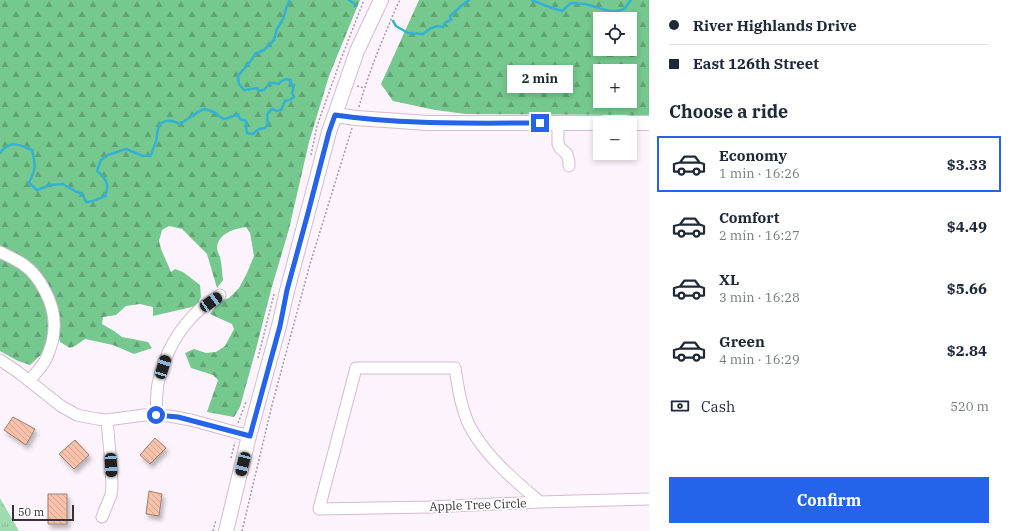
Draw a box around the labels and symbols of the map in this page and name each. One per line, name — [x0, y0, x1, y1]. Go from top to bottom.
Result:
callout: 2 min — [507, 65, 573, 93]
route end — [531, 114, 549, 132]
car — [198, 290, 224, 314]
car — [154, 354, 172, 380]
route start — [147, 406, 165, 424]
car — [234, 451, 252, 477]
car — [104, 453, 118, 477]
street label: Apple Tree Circle — [429, 495, 527, 514]
scale bar — [12, 503, 74, 522]

